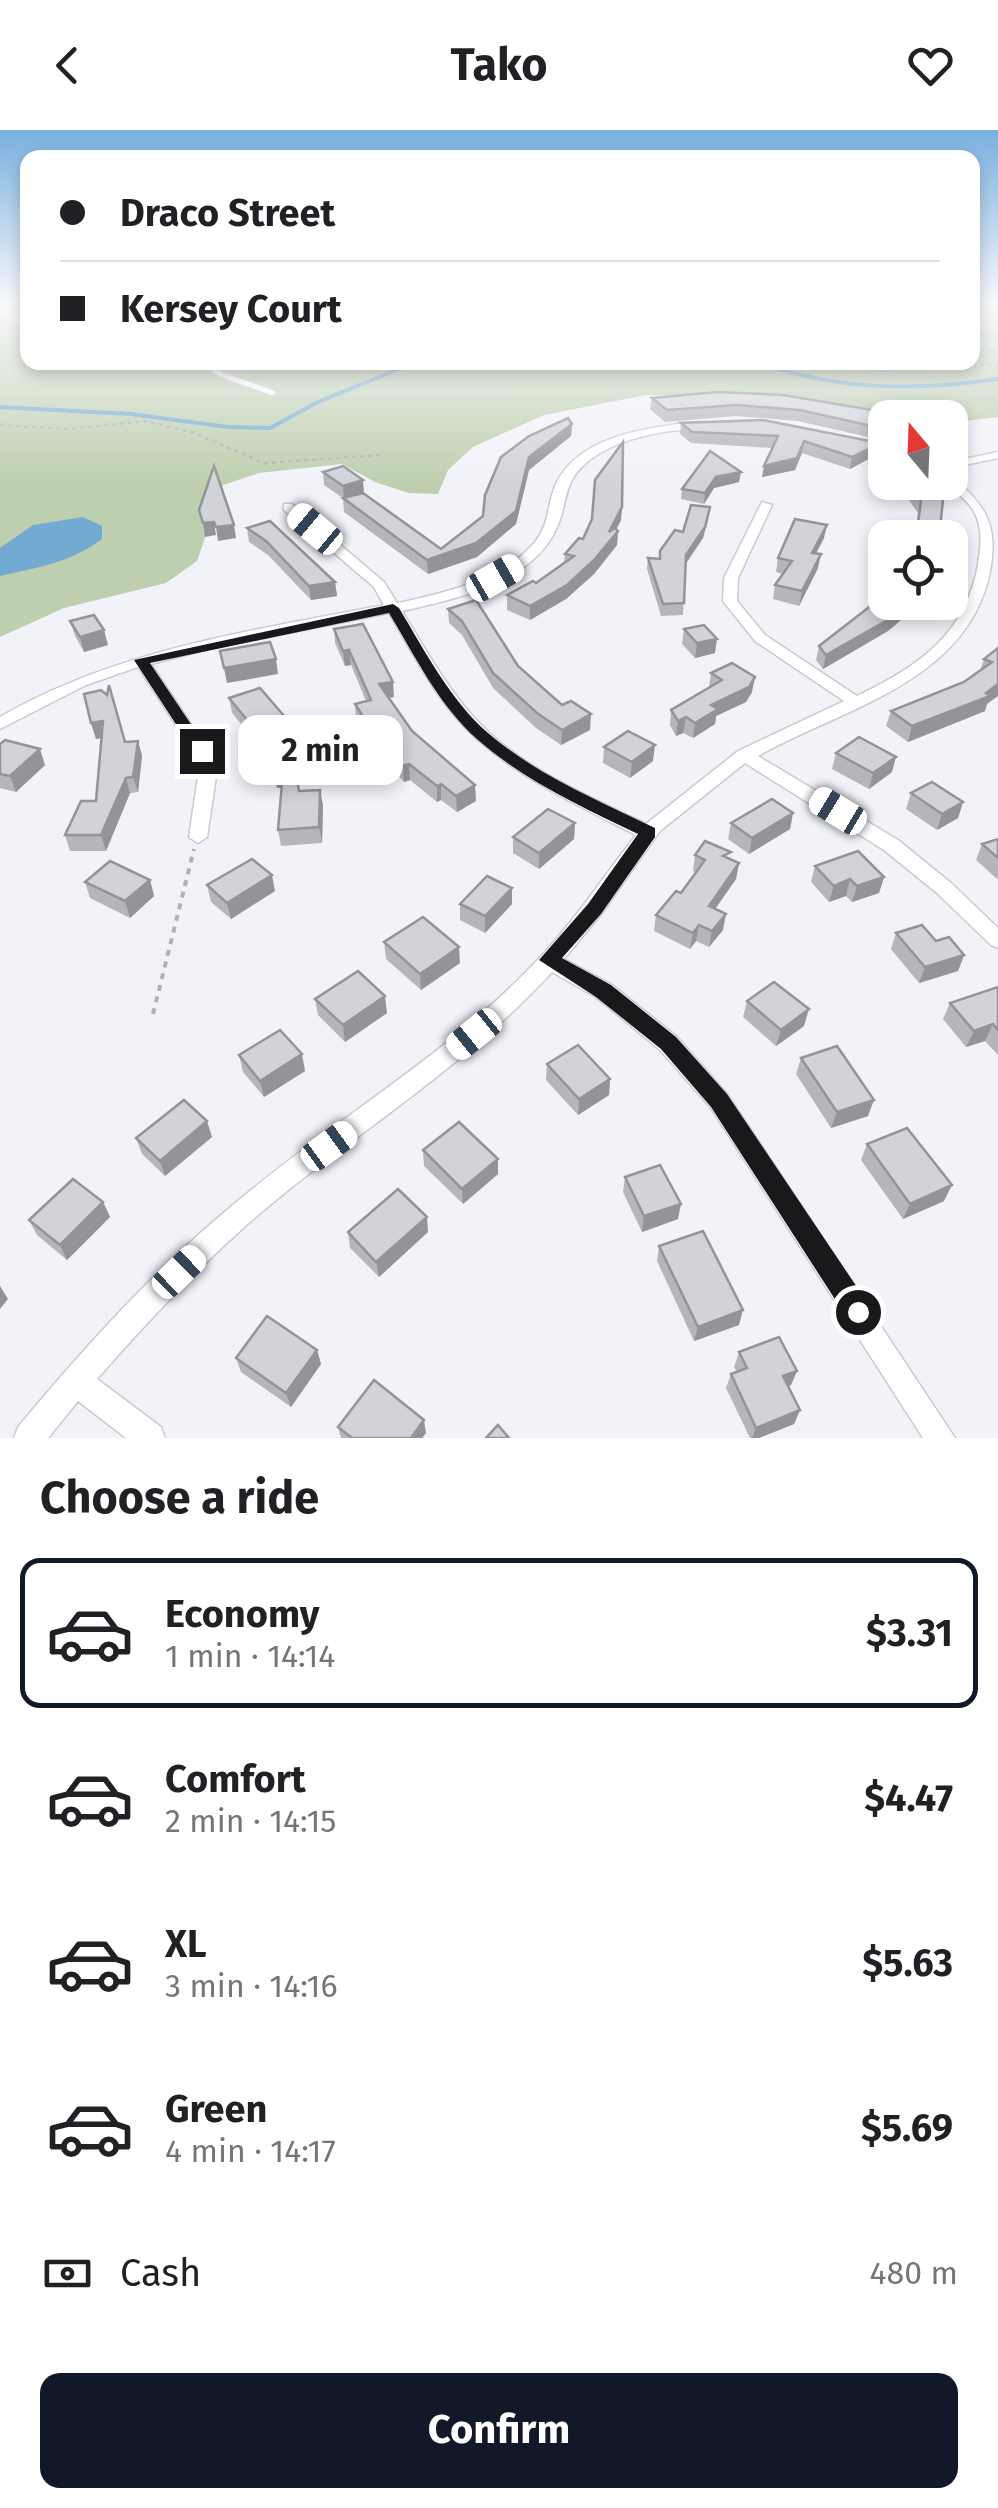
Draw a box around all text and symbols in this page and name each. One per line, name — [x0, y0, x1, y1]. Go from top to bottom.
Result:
icon: back — [40, 38, 95, 93]
text: Tako — [450, 38, 548, 92]
icon: heart — [903, 38, 958, 93]
text: Draco Street — [120, 190, 335, 236]
text: Kersey Court — [120, 286, 342, 332]
north arrow — [868, 400, 968, 500]
map controls — [868, 400, 968, 620]
car — [282, 498, 348, 560]
button: locate — [868, 520, 968, 620]
car — [462, 550, 528, 606]
callout: 2 min — [237, 716, 402, 786]
route end — [180, 729, 225, 774]
text: 2 min — [281, 731, 360, 769]
car — [805, 783, 871, 839]
car — [441, 1003, 507, 1065]
car — [296, 1116, 362, 1176]
car — [147, 1240, 211, 1304]
route start — [836, 1290, 881, 1335]
text: Choose a ride — [40, 1471, 319, 1525]
icon: car — [45, 1588, 135, 1678]
text: Economy — [165, 1591, 320, 1637]
text: $3.31 — [866, 1610, 953, 1656]
text: 1 min · 14:14 — [165, 1637, 335, 1675]
icon: car — [45, 1753, 135, 1843]
text: Comfort — [165, 1756, 306, 1802]
text: $4.47 — [864, 1775, 953, 1821]
text: 2 min · 14:15 — [165, 1802, 336, 1840]
icon: car — [45, 1918, 135, 2008]
text: XL — [165, 1921, 207, 1967]
text: $5.63 — [862, 1940, 953, 1986]
text: 3 min · 14:16 — [165, 1967, 337, 2005]
icon: car — [45, 2083, 135, 2173]
text: Green — [165, 2086, 268, 2132]
text: $5.69 — [861, 2105, 953, 2151]
text: 4 min · 14:17 — [165, 2132, 336, 2170]
icon: cash — [40, 2246, 95, 2301]
text: Cash — [120, 2250, 201, 2296]
text: 480 m — [870, 2254, 958, 2292]
button: Confirm — [40, 2373, 958, 2488]

